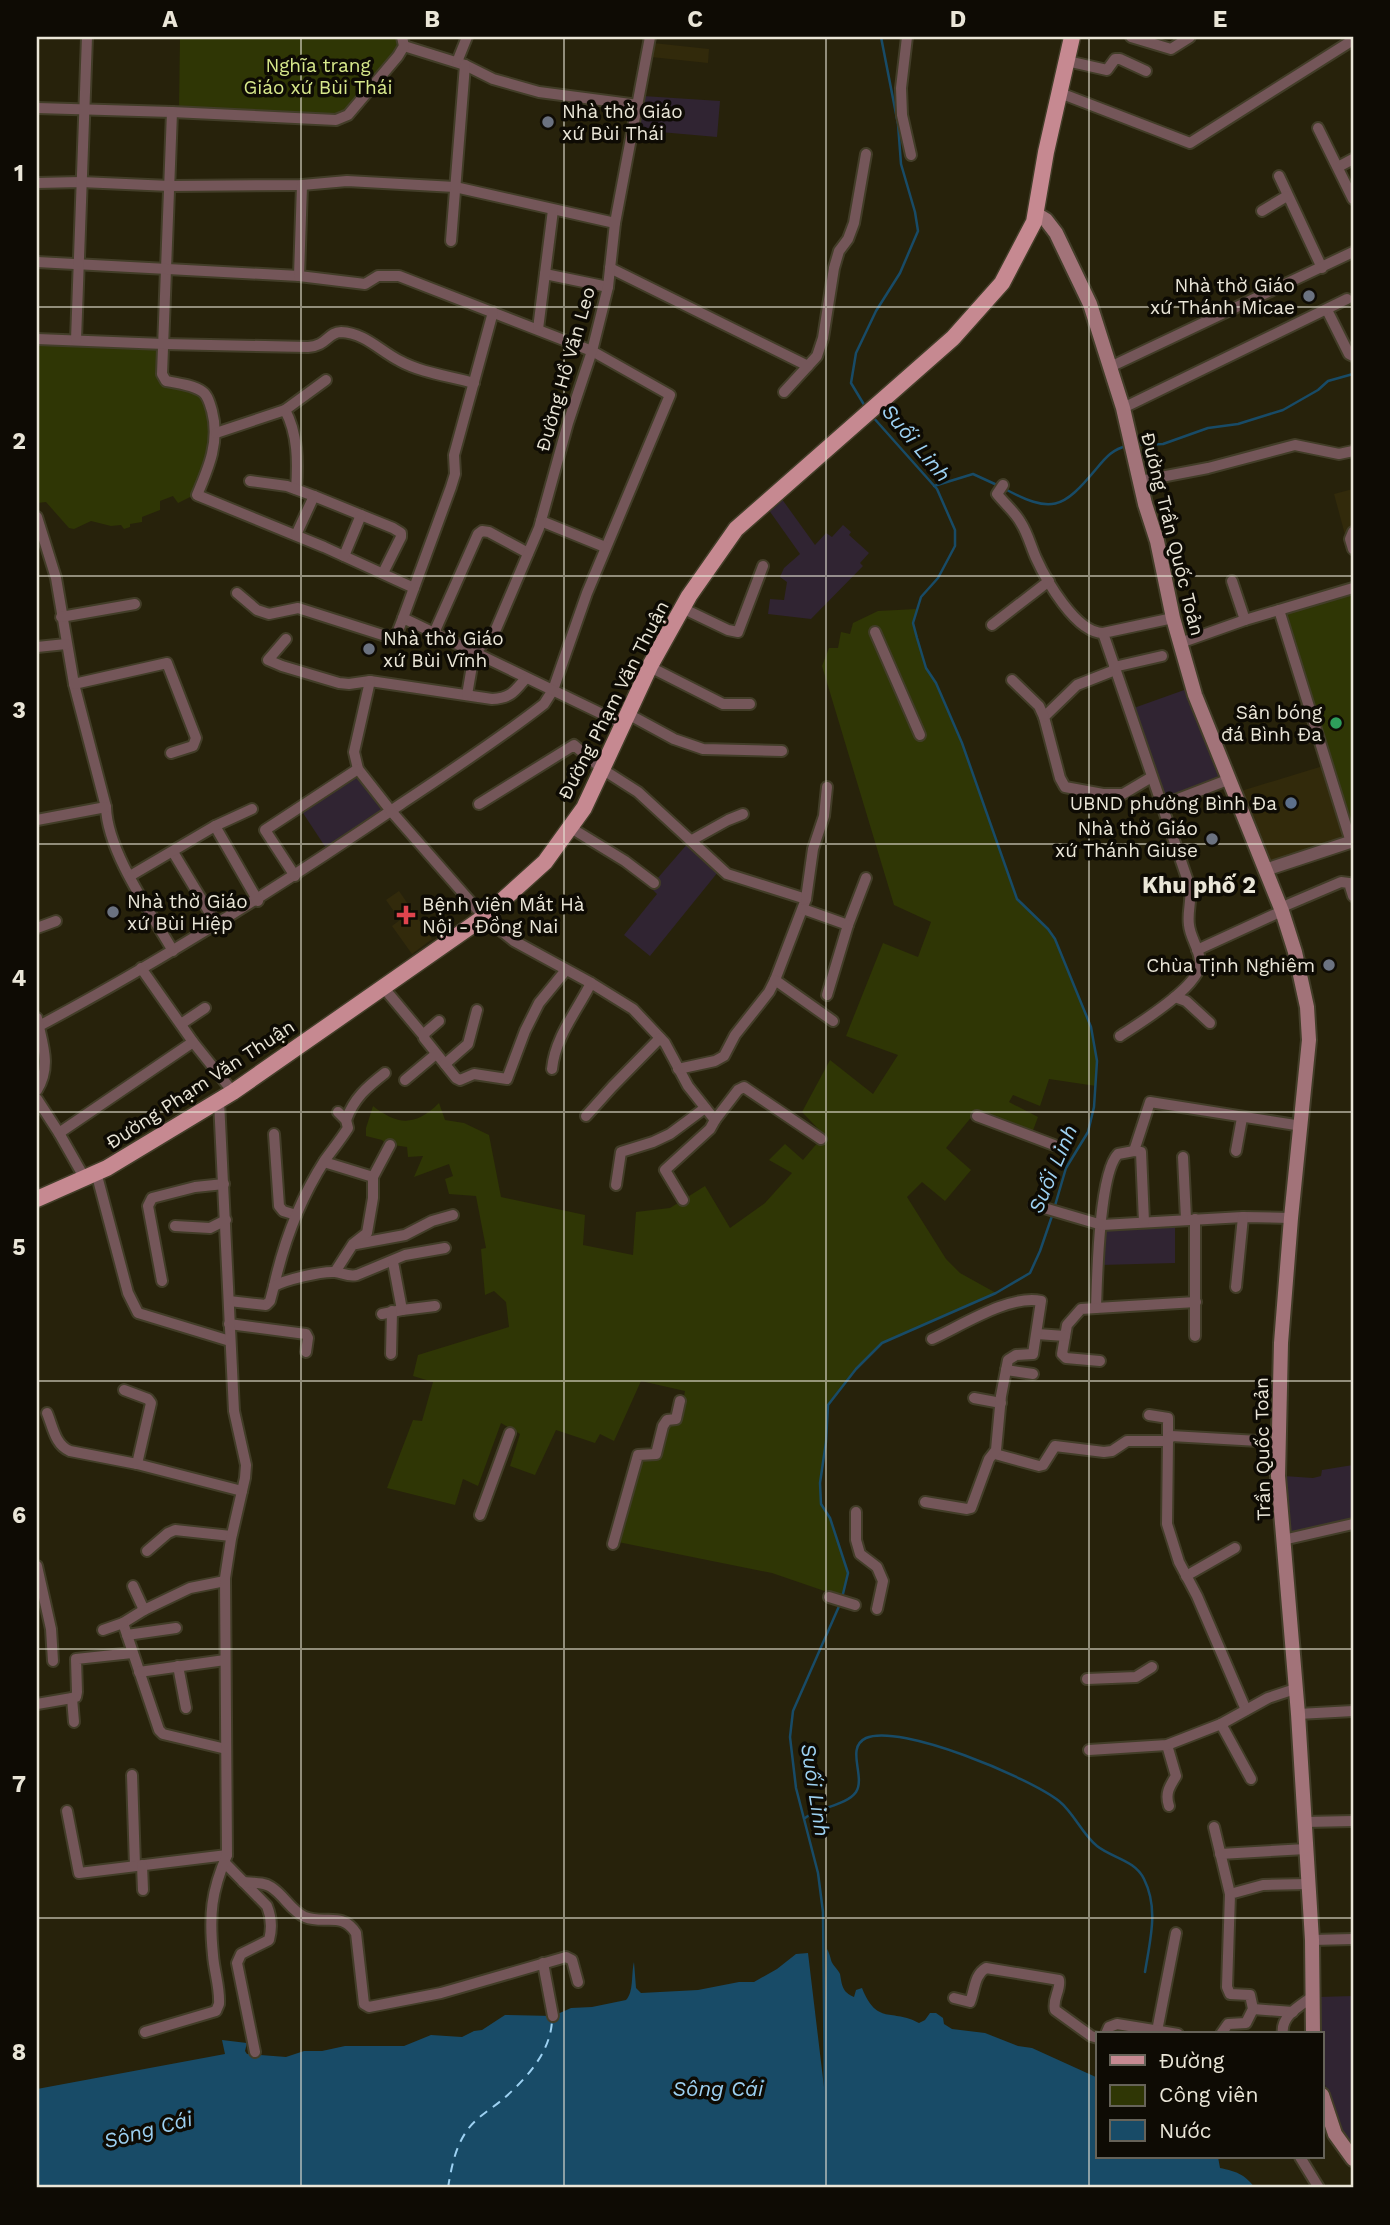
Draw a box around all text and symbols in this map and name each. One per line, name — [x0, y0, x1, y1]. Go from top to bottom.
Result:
text: A — [162, 6, 178, 33]
text: B — [424, 6, 440, 33]
text: C — [687, 6, 703, 33]
text: D — [950, 6, 966, 33]
text: E — [1213, 6, 1227, 33]
park label: Nghĩa trang Giáo xứ Bùi Thái — [243, 54, 393, 99]
place label: Nhà thờ Giáo xứ Bùi Thái — [562, 100, 683, 145]
marker: Nhà thờ Giáo xứ Bùi Thái — [540, 114, 556, 130]
text: 1 — [14, 160, 24, 187]
place label: Nhà thờ Giáo xứ Thánh Micae — [1150, 274, 1295, 319]
street label: Đường Hồ Văn Leo — [531, 284, 600, 454]
marker: Nhà thờ Giáo xứ Thánh Micae — [1301, 288, 1317, 304]
water label: Suối Linh — [877, 399, 956, 487]
text: 2 — [12, 428, 26, 455]
street label: Đường Trần Quốc Toản — [1136, 430, 1209, 638]
street label: Đường Phạm Văn Thuận — [553, 597, 674, 804]
place label: Nhà thờ Giáo xứ Bùi Vĩnh — [383, 627, 504, 672]
marker: Nhà thờ Giáo xứ Bùi Vĩnh — [361, 641, 377, 657]
text: 3 — [12, 697, 26, 724]
place label: Sân bóng đá Bình Đa — [1221, 701, 1323, 746]
marker: Sân bóng đá Bình Đa — [1328, 715, 1344, 731]
place label: UBND phường Bình Đa — [1070, 792, 1277, 815]
marker: UBND phường Bình Đa — [1283, 795, 1299, 811]
place label: Nhà thờ Giáo xứ Thánh Giuse — [1055, 817, 1198, 862]
marker: Nhà thờ Giáo xứ Thánh Giuse — [1204, 831, 1220, 847]
district label: Khu phố 2 — [1142, 872, 1256, 899]
place label: Nhà thờ Giáo xứ Bùi Hiệp — [127, 890, 248, 935]
place label: Bệnh viện Mắt Hà Nội - Đồng Nai — [422, 893, 585, 938]
marker: Nhà thờ Giáo xứ Bùi Hiệp — [105, 904, 121, 920]
marker: Bệnh viện Mắt Hà Nội - Đồng Nai — [396, 905, 416, 925]
place label: Chùa Tịnh Nghiêm — [1146, 954, 1315, 977]
marker: Chùa Tịnh Nghiêm — [1321, 957, 1337, 973]
text: 4 — [12, 965, 27, 992]
street label: Đường Phạm Văn Thuận — [102, 1015, 299, 1154]
water label: Suối Linh — [1023, 1121, 1082, 1217]
text: 5 — [12, 1234, 26, 1261]
street label: Trần Quốc Toản — [1250, 1377, 1275, 1521]
text: 6 — [12, 1502, 26, 1529]
water label: Suối Linh — [796, 1742, 835, 1838]
text: 7 — [12, 1771, 26, 1798]
legend — [1096, 2032, 1324, 2158]
text: 8 — [12, 2039, 26, 2066]
text: Đường — [1159, 2048, 1225, 2073]
water label: Sông Cái — [673, 2076, 764, 2101]
text: Công viên — [1159, 2082, 1258, 2107]
water label: Sông Cái — [101, 2106, 196, 2153]
text: Nước — [1159, 2118, 1212, 2143]

